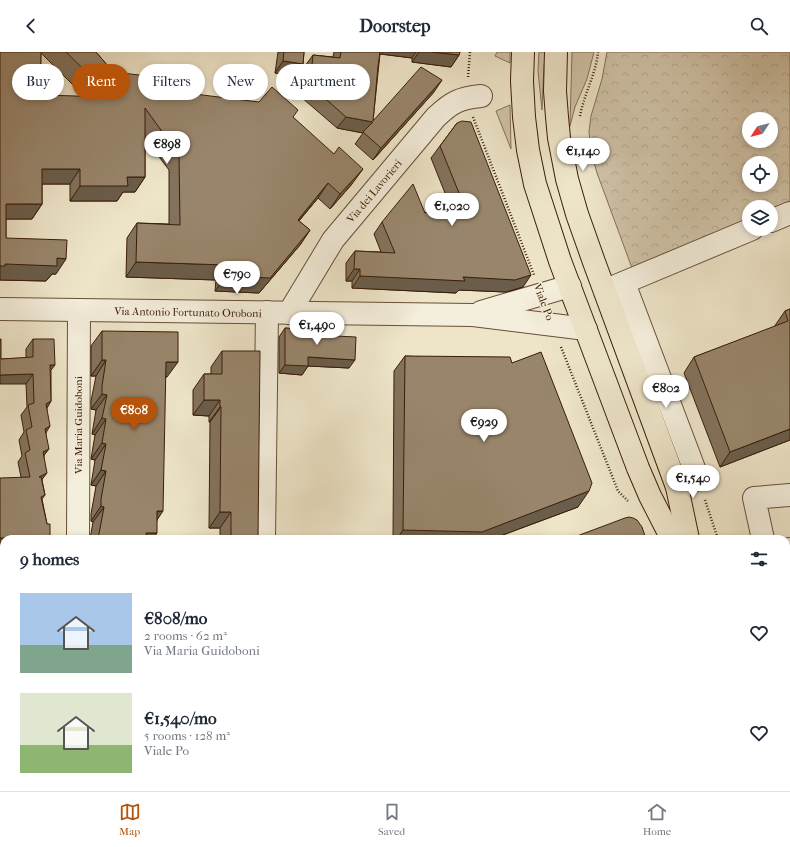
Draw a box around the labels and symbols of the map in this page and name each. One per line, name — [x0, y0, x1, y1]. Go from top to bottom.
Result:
north arrow — [742, 112, 778, 148]
pin: €898 — [143, 131, 191, 165]
pin: €1,140 — [550, 138, 616, 172]
street label: Via dei Lavorieri — [344, 157, 405, 226]
pin: €1,020 — [419, 193, 485, 227]
pin: €790 — [213, 261, 261, 295]
street label: Viale Po — [530, 281, 557, 323]
street label: Via Antonio Fortunato Oroboni — [113, 305, 263, 320]
pin: €1,490 — [284, 312, 350, 346]
street label: Via Maria Guidoboni — [72, 375, 85, 475]
pin: €802 — [642, 375, 690, 409]
pin: €808 — [110, 397, 158, 431]
pin: €929 — [460, 409, 508, 443]
pin: €1,540 — [660, 465, 726, 499]

